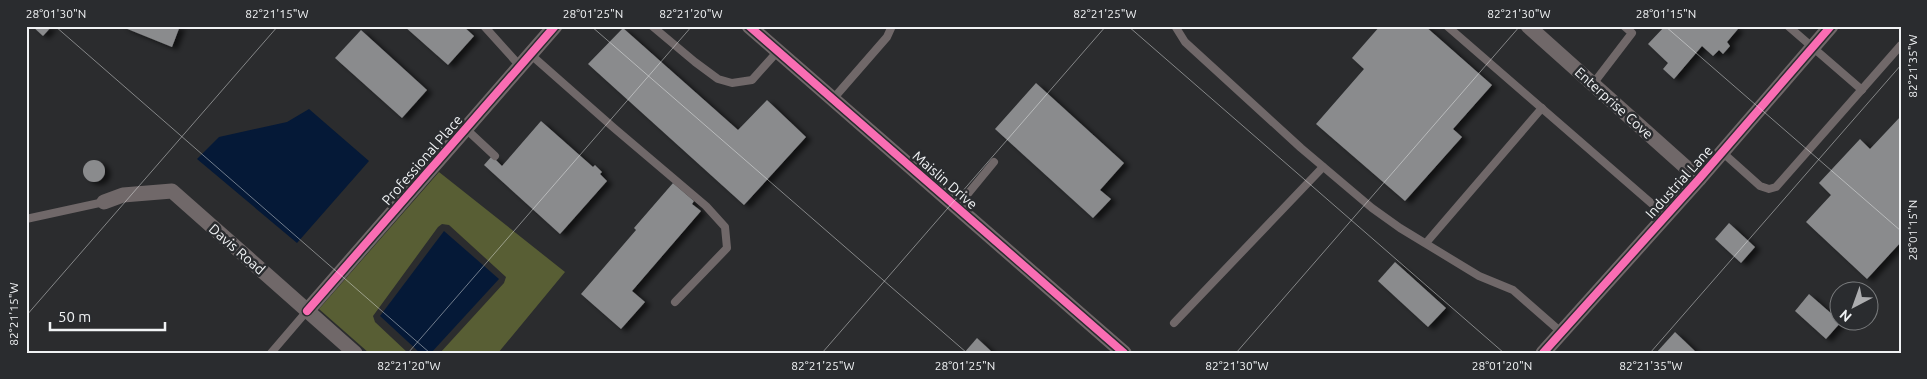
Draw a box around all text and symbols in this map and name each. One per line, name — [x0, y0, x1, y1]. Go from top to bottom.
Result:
text: 28°01'30"N — [26, 7, 86, 20]
text: 82°21'15"W — [245, 7, 309, 20]
text: 28°01'25"N — [563, 7, 623, 20]
text: 82°21'20"W — [659, 7, 723, 20]
text: 82°21'25"W — [1073, 7, 1137, 20]
text: 82°21'30"W — [1487, 7, 1551, 20]
text: 28°01'15"N — [1636, 7, 1696, 20]
text: 82°21'35"W — [1906, 34, 1919, 98]
street label: Enterprise Cove — [1572, 64, 1656, 142]
street label: Professional Place — [379, 112, 465, 208]
street label: Industrial Lane — [1642, 142, 1716, 222]
street label: Maislin Drive — [909, 148, 981, 212]
text: 28°01'15"N — [1906, 200, 1919, 260]
street label: Davis Road — [206, 220, 268, 278]
text: 82°21'15"W — [7, 282, 20, 346]
north arrow — [1830, 282, 1880, 332]
scale bar — [50, 299, 165, 331]
text: N — [1836, 306, 1855, 325]
text: 50 m — [58, 308, 91, 325]
text: 82°21'20"W — [377, 359, 441, 372]
text: 82°21'25"W — [791, 359, 855, 372]
text: 28°01'25"N — [935, 359, 995, 372]
text: 82°21'30"W — [1205, 359, 1269, 372]
text: 28°01'20"N — [1472, 359, 1532, 372]
text: 82°21'35"W — [1619, 359, 1683, 372]

